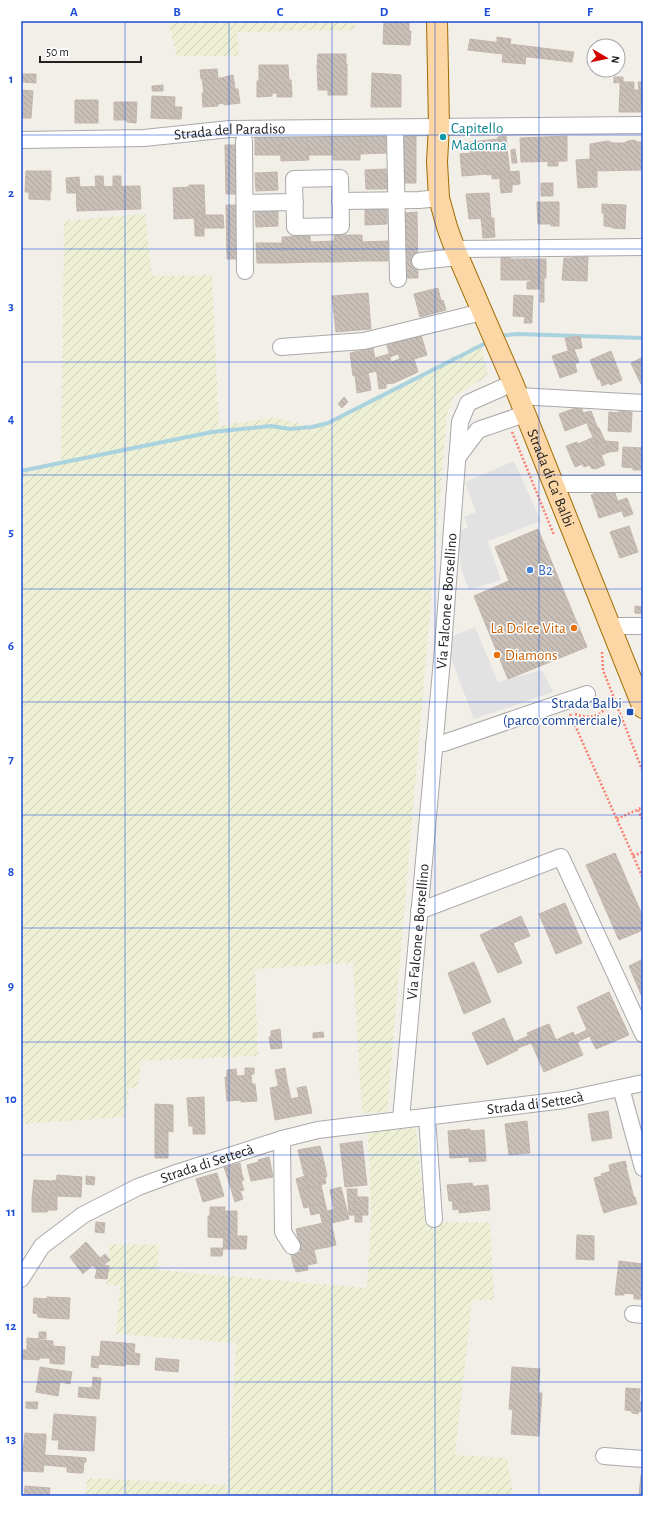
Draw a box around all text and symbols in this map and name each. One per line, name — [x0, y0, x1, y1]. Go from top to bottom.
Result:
text: A — [70, 6, 78, 19]
text: B — [173, 6, 181, 19]
text: C — [277, 6, 284, 19]
text: D — [380, 6, 389, 19]
text: E — [484, 6, 491, 19]
text: F — [587, 6, 594, 19]
scale bar — [40, 38, 141, 64]
north arrow — [586, 38, 626, 78]
text: 50 m — [46, 46, 69, 58]
text: N — [609, 55, 621, 64]
text: 1 — [9, 73, 13, 86]
street label: Strada del Paradiso — [173, 121, 285, 142]
place label: Capitello Madonna — [451, 121, 507, 153]
marker: Capitello Madonna — [438, 132, 448, 142]
text: 2 — [8, 187, 14, 200]
text: 3 — [8, 300, 14, 313]
text: 4 — [8, 413, 15, 426]
street label: Strada di Ca' Balbi — [525, 427, 577, 529]
text: 5 — [8, 526, 14, 539]
street label: Via Falcone e Borsellino — [434, 532, 459, 670]
place label: B2 — [538, 563, 553, 578]
marker: B2 — [525, 565, 535, 575]
place label: La Dolce Vita — [491, 621, 566, 636]
marker: La Dolce Vita — [569, 623, 579, 633]
text: 6 — [8, 640, 14, 653]
place label: Diamons — [505, 648, 558, 663]
marker: Diamons — [492, 650, 502, 660]
place label: Strada Balbi (parco commerciale) — [503, 696, 622, 728]
marker: Strada Balbi (parco commerciale) — [625, 707, 635, 717]
text: 7 — [8, 753, 14, 766]
street label: Via Falcone e Borsellino — [404, 863, 431, 1000]
text: 8 — [8, 866, 14, 879]
text: 9 — [8, 980, 14, 993]
street label: Strada di Settecà — [486, 1089, 585, 1117]
text: 10 — [5, 1093, 17, 1106]
street label: Strada di Settecà — [158, 1141, 255, 1186]
text: 11 — [6, 1206, 16, 1219]
text: 12 — [6, 1320, 16, 1333]
text: 13 — [6, 1433, 17, 1446]

